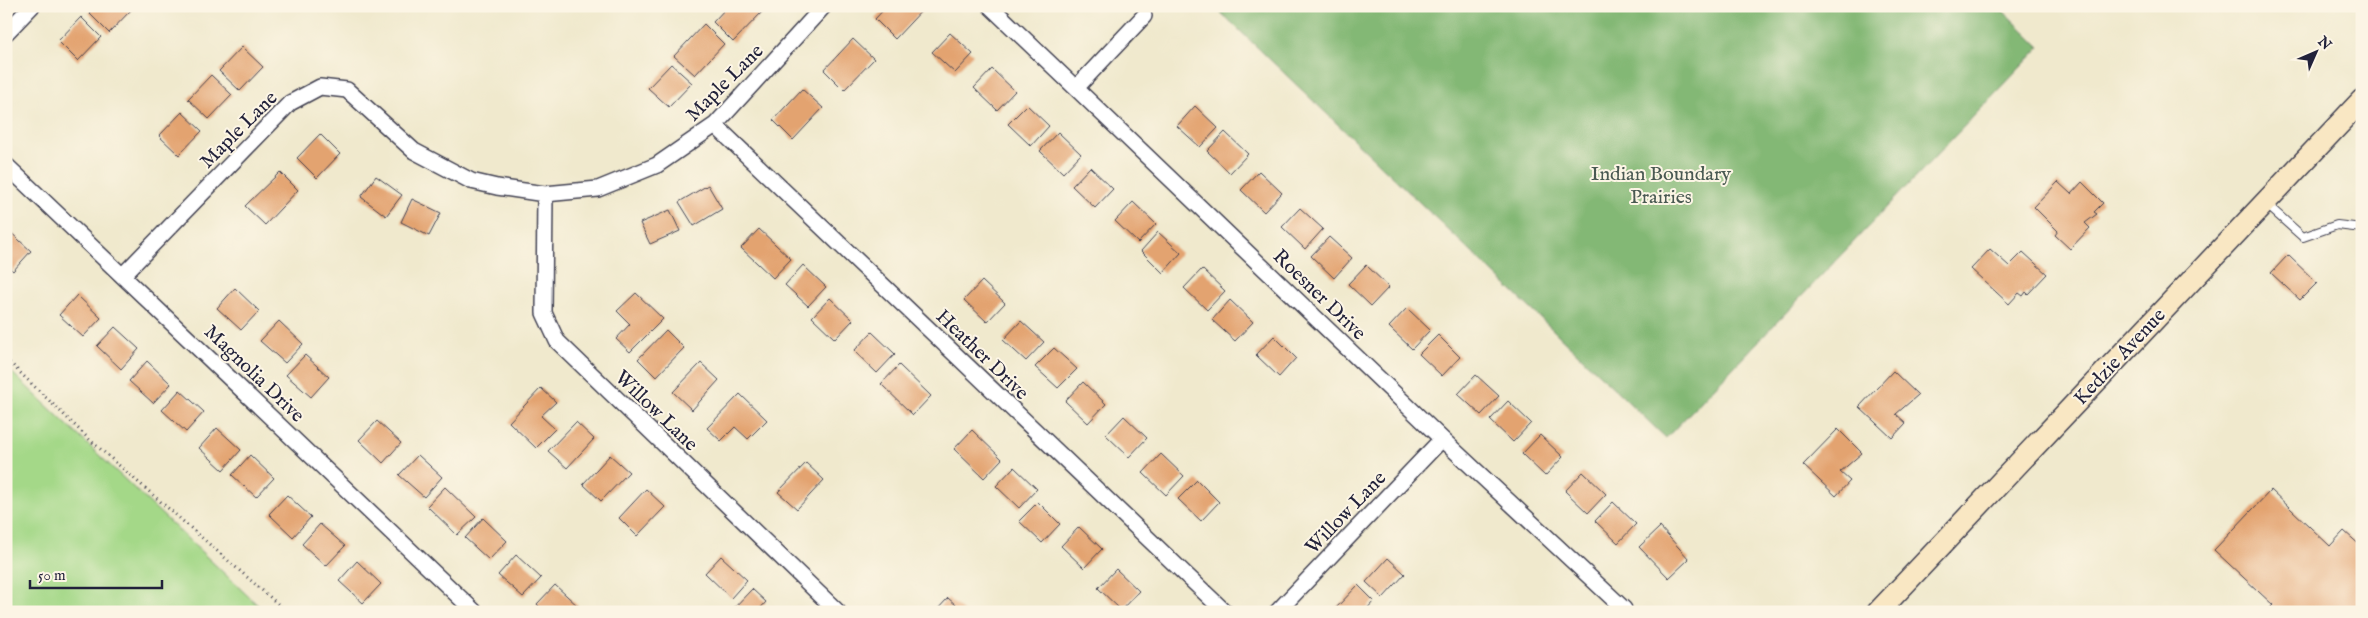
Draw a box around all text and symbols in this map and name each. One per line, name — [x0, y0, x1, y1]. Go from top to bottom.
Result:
north arrow — [2290, 28, 2340, 78]
text: N — [2313, 32, 2335, 54]
street label: Maple Lane — [681, 39, 769, 127]
street label: Maple Lane — [195, 86, 283, 174]
park label: Indian Boundary Prairies — [1591, 162, 1731, 210]
street label: Roesner Drive — [1267, 244, 1371, 346]
street label: Kedzie Avenue — [2069, 303, 2171, 411]
street label: Heather Drive — [930, 305, 1034, 406]
street label: Magnolia Drive — [198, 320, 309, 428]
street label: Willow Lane — [609, 365, 703, 457]
street label: Willow Lane — [1300, 466, 1392, 560]
scale bar — [30, 558, 162, 590]
text: 50 m — [38, 566, 66, 585]

